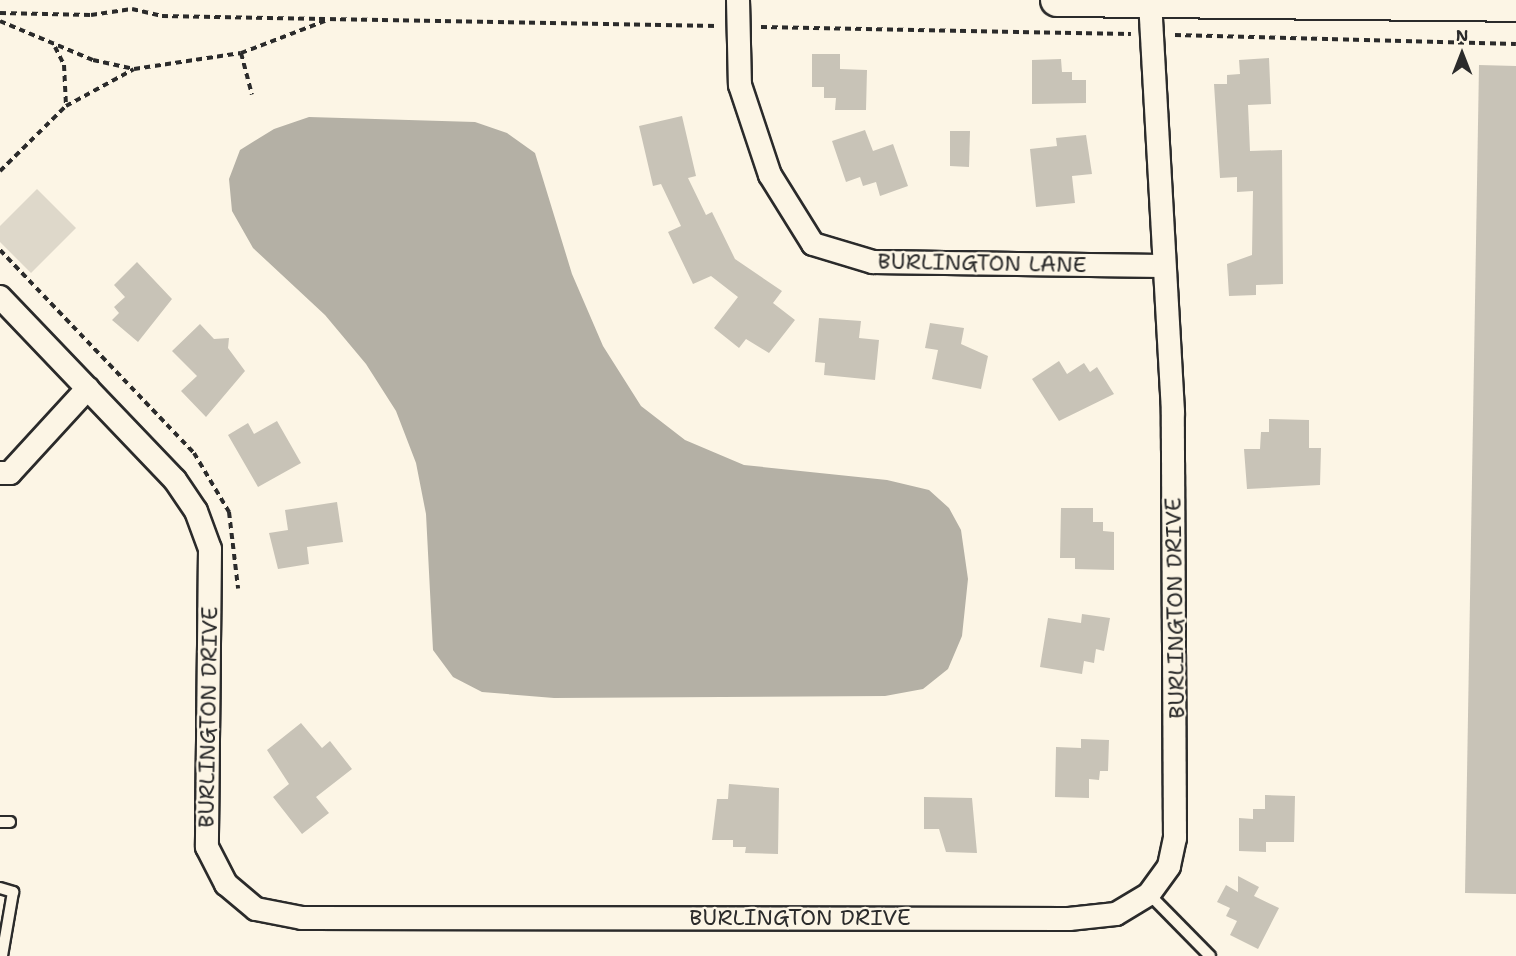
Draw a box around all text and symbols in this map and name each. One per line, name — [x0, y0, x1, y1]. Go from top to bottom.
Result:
north arrow — [1432, 24, 1492, 84]
text: N — [1456, 25, 1468, 46]
street label: BURLINGTON LANE — [877, 248, 1087, 278]
street label: BURLINGTON DRIVE — [1160, 497, 1190, 719]
street label: BURLINGTON DRIVE — [193, 606, 223, 828]
street label: BURLINGTON DRIVE — [689, 905, 911, 931]

